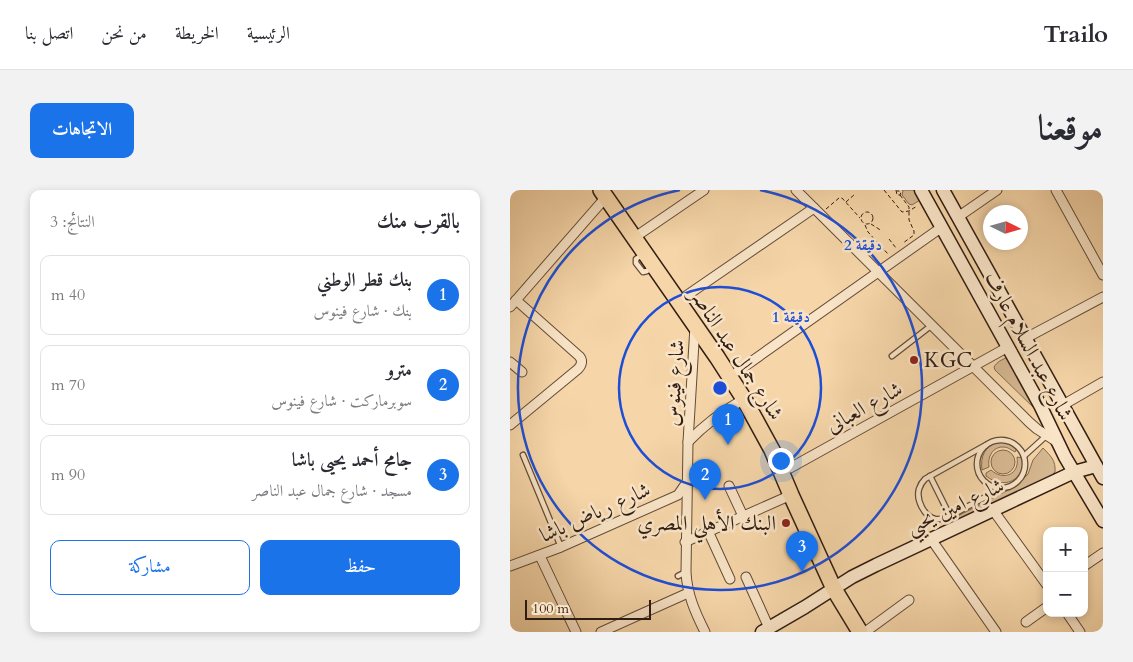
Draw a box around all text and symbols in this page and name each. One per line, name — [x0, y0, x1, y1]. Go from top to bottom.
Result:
text: Trailo — [1043, 18, 1108, 51]
text: اتصل بنا — [25, 21, 73, 46]
text: من نحن — [101, 21, 147, 46]
text: الخريطة — [175, 21, 219, 46]
text: الرئيسية — [247, 21, 290, 46]
button: الاتجاهات — [30, 103, 134, 158]
text: موقعنا — [1038, 104, 1103, 152]
north arrow — [983, 205, 1028, 250]
text: بالقرب منك — [377, 207, 460, 236]
text: النتائج: 3 — [50, 211, 95, 233]
text: 2 دقيقة — [844, 235, 882, 255]
text: بنك قطر الوطني — [317, 267, 412, 293]
street label: شارع عبد السلام عارف — [974, 267, 1080, 427]
street label: شارع جمال عبد الناصر — [679, 281, 790, 428]
text: 40 m — [51, 284, 85, 306]
text: 1 — [439, 284, 447, 306]
text: بنك · شارع فينوس — [314, 300, 412, 322]
text: 1 دقيقة — [772, 307, 810, 327]
street label: شارع فينوس — [657, 339, 695, 427]
place label: KGC — [924, 346, 972, 375]
marker: KGC — [908, 354, 920, 366]
text: مترو — [387, 357, 412, 383]
text: 70 m — [51, 374, 85, 396]
text: 2 — [439, 374, 447, 396]
street label: شارع العبانى — [821, 375, 909, 443]
centre of rings — [711, 379, 729, 397]
text: سوبرماركت · شارع فينوس — [271, 390, 412, 412]
pin: 1 — [712, 404, 744, 445]
text: جامح أحمد يحيى باشا — [292, 447, 412, 473]
your location — [768, 448, 794, 474]
pin: 2 — [689, 459, 721, 500]
text: 90 m — [51, 464, 85, 486]
text: 3 — [439, 464, 447, 486]
street label: شارع امين يحيي — [901, 471, 1011, 546]
street label: شارع رياض باشا — [535, 475, 656, 553]
text: مسجد · شارع جمال عبد الناصر — [252, 480, 412, 502]
place label: البنك الأهلي المصري — [637, 508, 776, 543]
marker: البنك الأهلي المصري — [780, 517, 792, 529]
map controls — [1043, 527, 1088, 617]
button: + — [1043, 527, 1088, 572]
pin: 3 — [786, 531, 818, 572]
button: مشاركة — [50, 540, 250, 595]
button: حفظ — [260, 540, 460, 595]
button: − — [1043, 572, 1088, 617]
scale bar — [525, 597, 651, 620]
text: 100 m — [532, 599, 569, 618]

